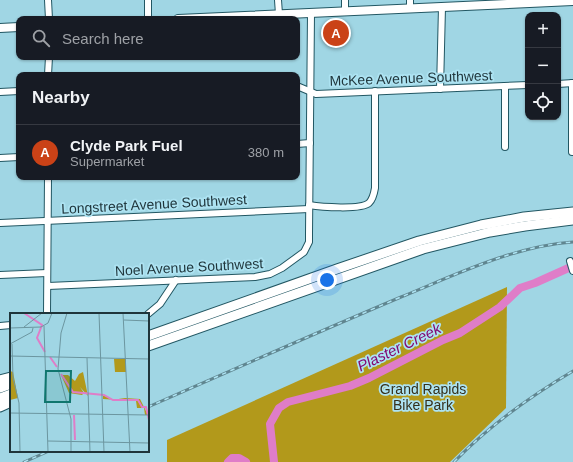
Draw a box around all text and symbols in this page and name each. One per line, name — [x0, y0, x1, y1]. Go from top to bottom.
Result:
map controls — [525, 12, 561, 120]
button: + — [525, 12, 561, 48]
search box — [16, 16, 300, 60]
pin: A — [323, 18, 349, 48]
icon: search — [30, 27, 52, 49]
text: Search here — [62, 30, 144, 47]
button: − — [525, 48, 561, 84]
street label: McKee Avenue Southwest — [329, 67, 493, 89]
button: locate — [525, 84, 561, 120]
text: Nearby — [32, 88, 90, 107]
text: Clyde Park Fuel — [70, 137, 183, 154]
text: A — [40, 145, 50, 160]
text: 380 m — [248, 145, 284, 160]
text: Supermarket — [70, 154, 144, 169]
street label: Longstreet Avenue Southwest — [61, 191, 247, 217]
street label: Noel Avenue Southwest — [114, 255, 264, 279]
your location — [317, 270, 337, 290]
inset map — [10, 313, 149, 452]
water label: Plaster Creek — [354, 319, 445, 375]
park label: Grand Rapids Bike Park — [380, 381, 466, 413]

